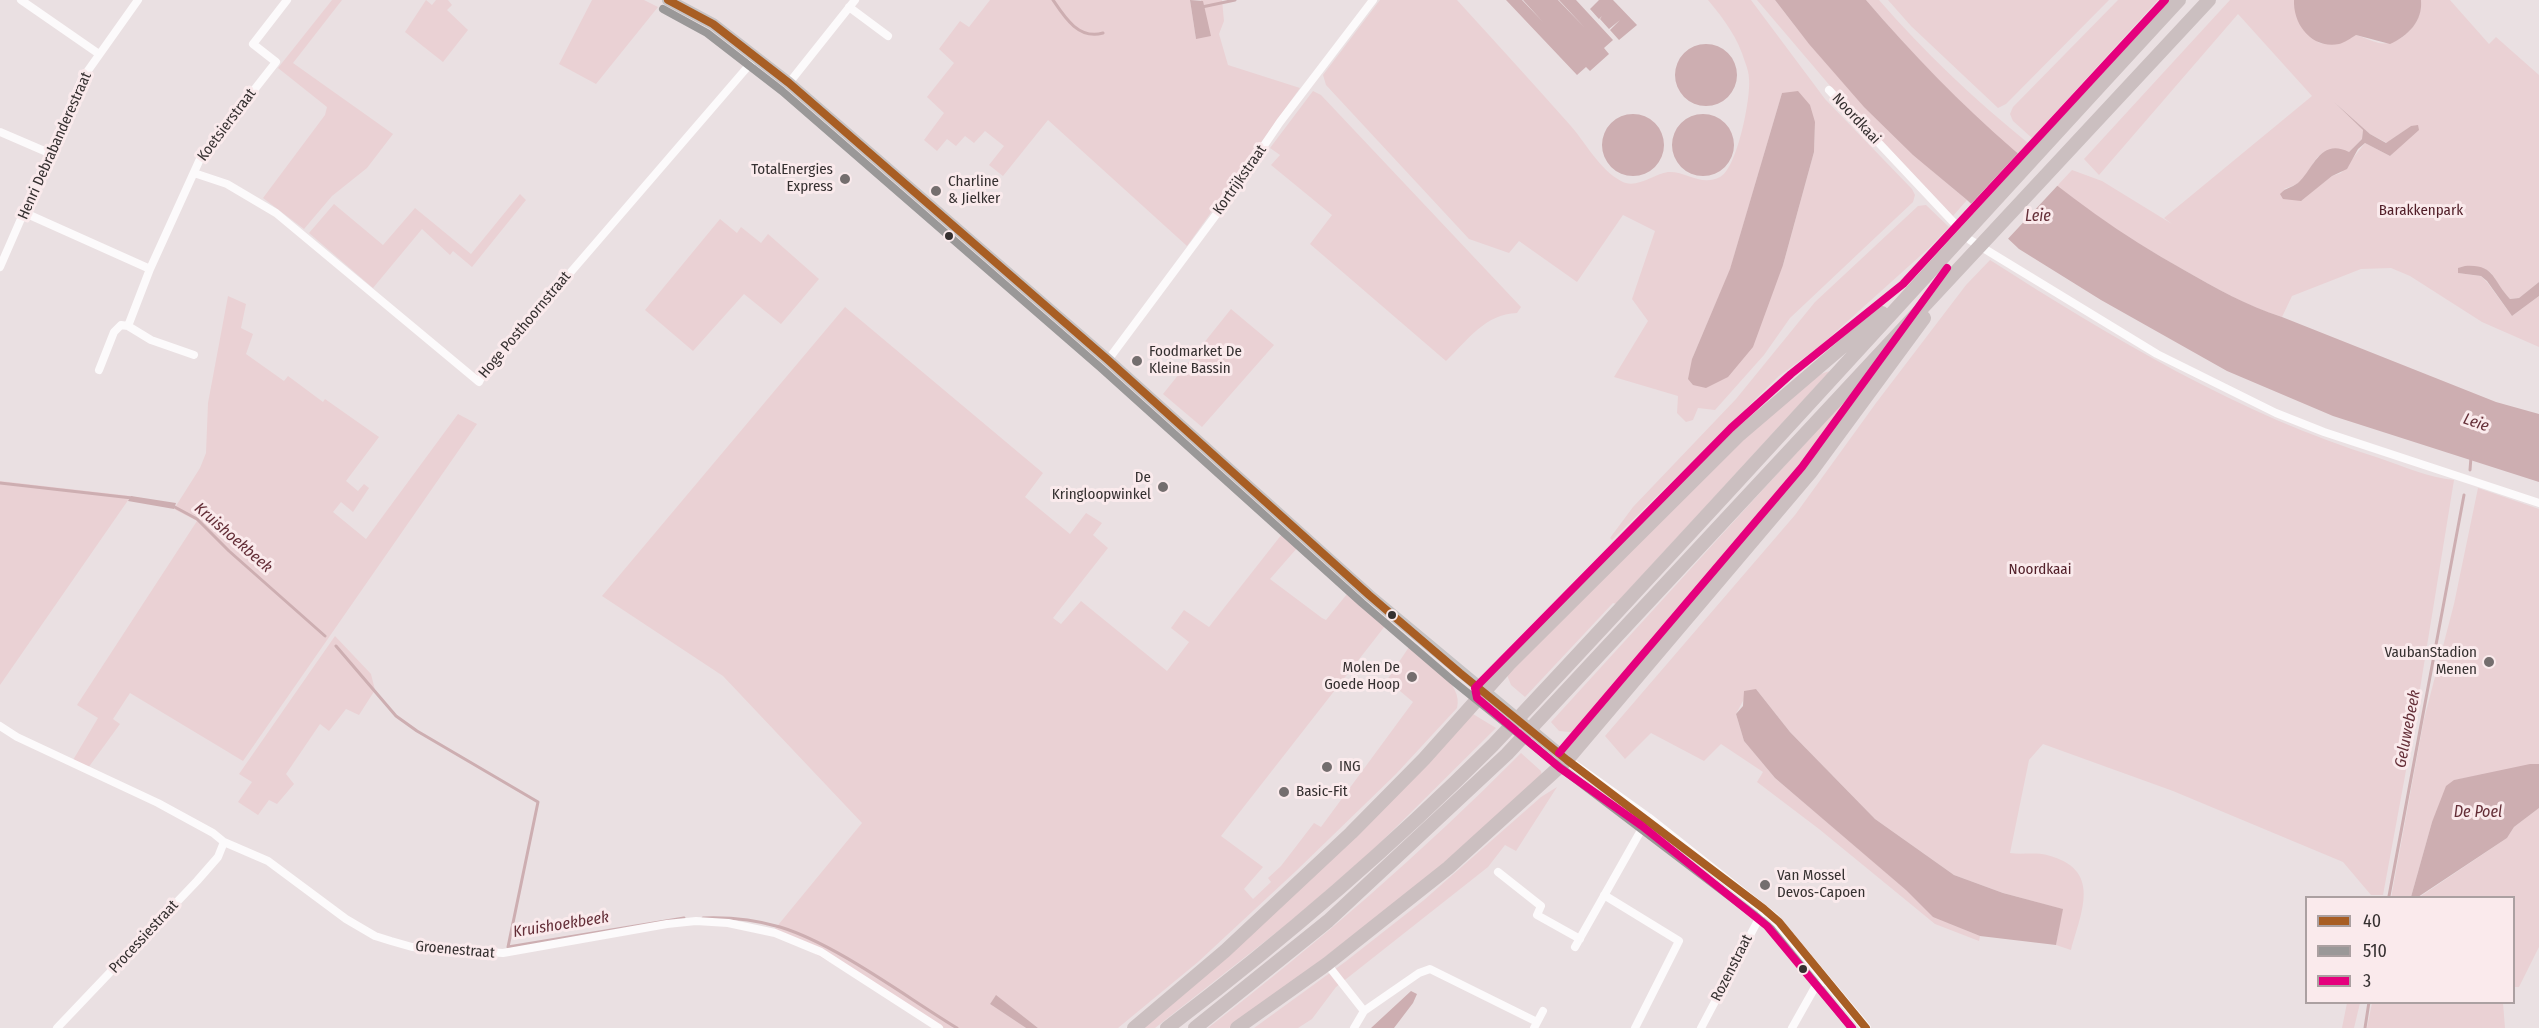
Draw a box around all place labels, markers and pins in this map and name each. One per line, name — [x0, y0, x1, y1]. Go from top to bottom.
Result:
place label: TotalEnergies Express — [751, 161, 833, 196]
marker: TotalEnergies Express — [838, 172, 852, 186]
place label: Charline & Jielker — [948, 173, 1000, 208]
marker: Charline & Jielker — [929, 184, 943, 198]
unlabelled marker — [943, 230, 955, 242]
place label: Foodmarket De Kleine Bassin — [1149, 343, 1242, 378]
marker: Foodmarket De Kleine Bassin — [1130, 354, 1144, 368]
place label: De Kringloopwinkel — [1052, 469, 1151, 504]
marker: De Kringloopwinkel — [1156, 480, 1170, 494]
unlabelled marker — [1386, 609, 1398, 621]
place label: VaubanStadion Menen — [2384, 644, 2477, 679]
marker: VaubanStadion Menen — [2482, 655, 2496, 669]
place label: Molen De Goede Hoop — [1324, 659, 1400, 694]
marker: Molen De Goede Hoop — [1405, 670, 1419, 684]
place label: ING — [1339, 758, 1361, 776]
marker: ING — [1320, 760, 1334, 774]
place label: Basic-Fit — [1296, 783, 1348, 801]
marker: Basic-Fit — [1277, 785, 1291, 799]
place label: Van Mossel Devos-Capoen — [1777, 867, 1865, 902]
marker: Van Mossel Devos-Capoen — [1758, 878, 1772, 892]
unlabelled marker — [1797, 963, 1809, 975]

